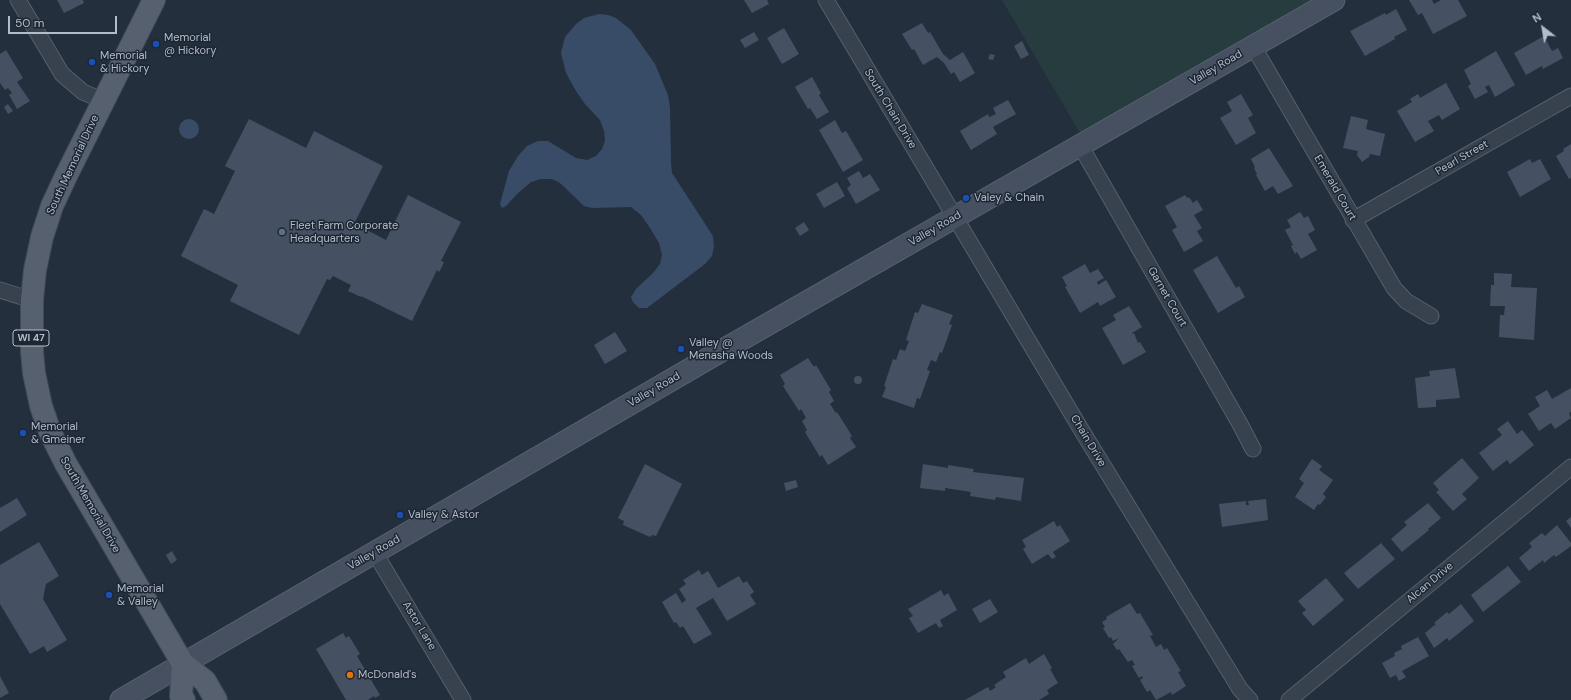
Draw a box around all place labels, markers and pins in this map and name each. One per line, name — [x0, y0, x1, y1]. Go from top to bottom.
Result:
place label: Memorial @ Hickory — [164, 31, 216, 57]
marker: Memorial @ Hickory — [151, 39, 161, 49]
place label: Memorial & Hickory — [100, 49, 149, 75]
marker: Memorial & Hickory — [87, 57, 97, 67]
place label: Valey & Chain — [974, 191, 1044, 205]
marker: Valey & Chain — [961, 193, 971, 203]
place label: Fleet Farm Corporate Headquarters — [290, 219, 398, 245]
marker: Fleet Farm Corporate Headquarters — [277, 227, 287, 237]
place label: Valley @ Menasha Woods — [689, 336, 773, 362]
marker: Valley @ Menasha Woods — [676, 344, 686, 354]
place label: Memorial & Gmeiner — [31, 420, 86, 446]
marker: Memorial & Gmeiner — [18, 428, 28, 438]
place label: Valley & Astor — [408, 508, 479, 522]
marker: Valley & Astor — [395, 510, 405, 520]
place label: Memorial & Valley — [117, 582, 164, 608]
marker: Memorial & Valley — [104, 590, 114, 600]
place label: McDonald's — [358, 668, 417, 682]
marker: McDonald's — [345, 670, 355, 680]

